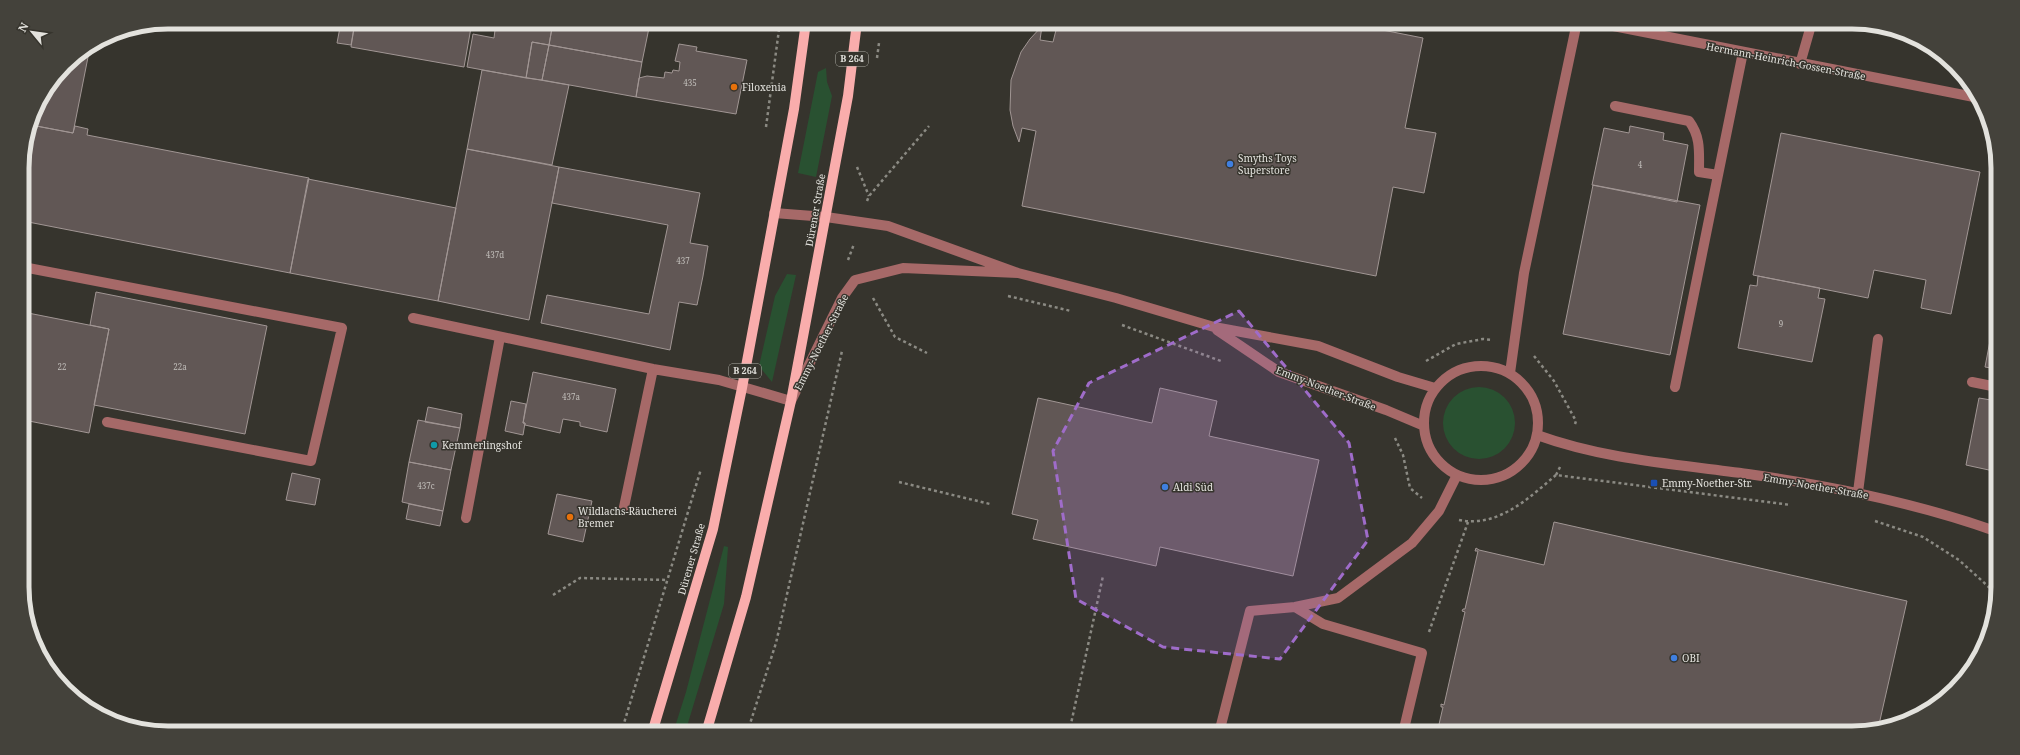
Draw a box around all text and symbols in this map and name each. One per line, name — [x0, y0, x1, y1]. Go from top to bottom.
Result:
north arrow — [12, 12, 52, 52]
text: N — [14, 19, 32, 34]
street label: Hermann-Heinrich-Gossen-Straße — [1705, 39, 1867, 83]
road number: B 264 — [836, 52, 868, 66]
house number: 435 — [683, 77, 697, 88]
place label: Filoxenia — [742, 80, 787, 94]
marker: Filoxenia — [729, 82, 739, 92]
place label: Smyths Toys Superstore — [1238, 151, 1297, 177]
marker: Smyths Toys Superstore — [1225, 159, 1235, 169]
house number: 4 — [1638, 159, 1643, 170]
street label: Dürener Straße — [802, 172, 828, 248]
house number: 437d — [486, 249, 504, 260]
house number: 437 — [676, 255, 690, 266]
street label: Emmy-Noether-Straße — [791, 291, 851, 393]
house number: 9 — [1779, 318, 1783, 329]
house number: 22 — [58, 361, 66, 372]
house number: 22a — [173, 361, 187, 372]
street label: Emmy-Noether-Straße — [1274, 362, 1378, 414]
road number: B 264 — [729, 364, 761, 378]
house number: 437a — [562, 391, 580, 402]
place label: Kemmerlingshof — [442, 438, 523, 452]
marker: Kemmerlingshof — [429, 440, 439, 450]
street label: Emmy-Noether-Straße — [1762, 470, 1870, 502]
place label: Emmy-Noether-Str. — [1662, 476, 1752, 490]
marker: Emmy-Noether-Str. — [1649, 478, 1659, 488]
house number: 437c — [417, 480, 435, 491]
place label: Aldi Süd — [1173, 480, 1213, 494]
marker: Aldi Süd — [1160, 482, 1170, 492]
place label: Wildlachs-Räucherei Bremer — [578, 504, 678, 530]
marker: Wildlachs-Räucherei Bremer — [565, 512, 575, 522]
street label: Dürener Straße — [674, 522, 708, 596]
place label: OBI — [1682, 651, 1700, 665]
marker: OBI — [1669, 653, 1679, 663]

